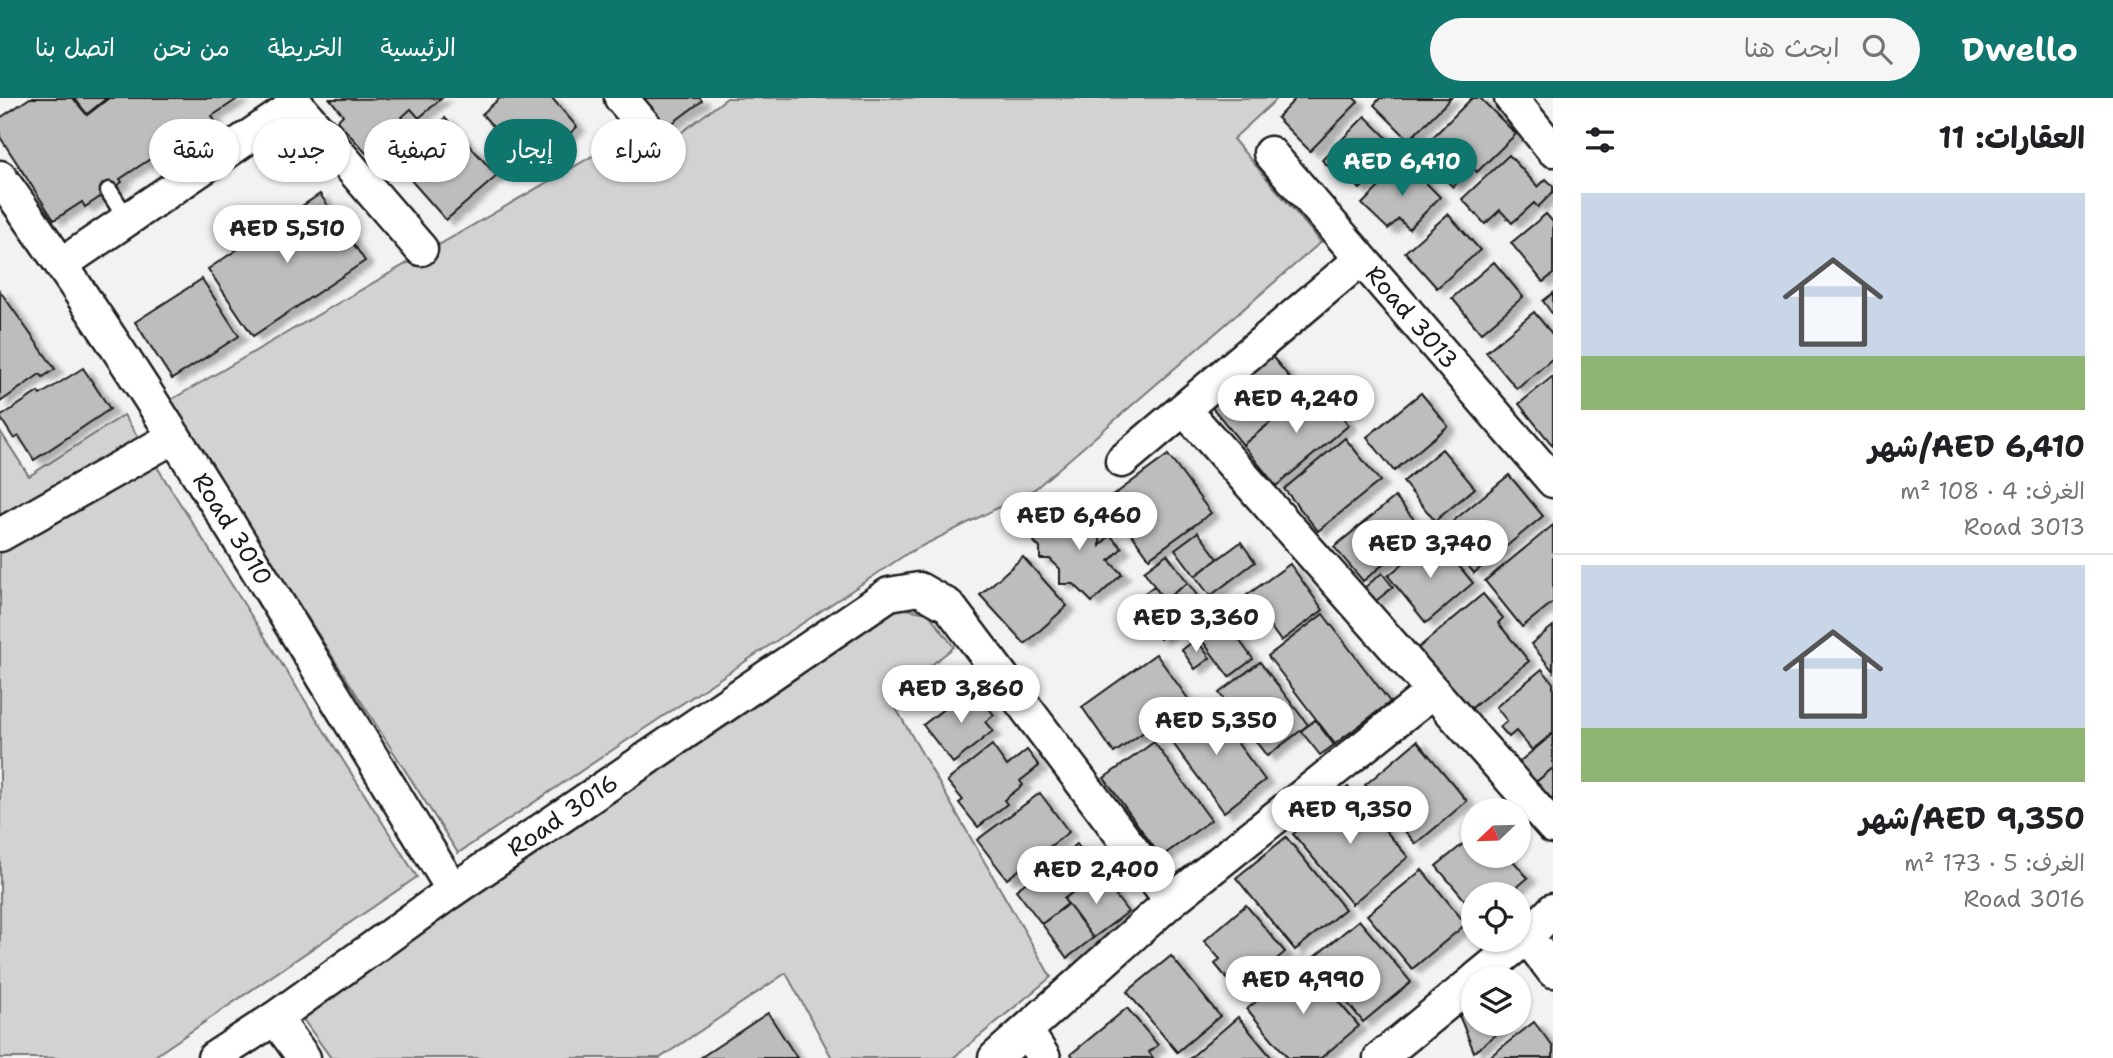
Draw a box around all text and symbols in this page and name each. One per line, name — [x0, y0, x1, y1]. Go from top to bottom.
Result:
search box — [1430, 18, 1920, 81]
text: Dwello — [1962, 27, 2078, 72]
text: ابحث هنا — [1744, 30, 1840, 65]
icon: search — [1858, 30, 1896, 68]
text: اتصل بنا — [35, 32, 115, 64]
text: من نحن — [153, 32, 230, 64]
text: الخريطة — [268, 32, 343, 64]
text: الرئيسية — [381, 32, 456, 64]
text: العقارات: 11 — [1938, 117, 2085, 158]
chip: شقة — [149, 119, 239, 182]
chip: جديد — [253, 119, 350, 182]
chip: تصفية — [364, 119, 470, 182]
chip: إيجار — [484, 119, 577, 182]
chip: شراء — [591, 119, 686, 182]
icon: filters — [1581, 121, 1619, 159]
pin: AED 6,410 — [1322, 139, 1482, 198]
text: AED 6,410 — [1343, 146, 1461, 176]
pin: AED 5,510 — [207, 206, 367, 265]
text: AED 5,510 — [229, 213, 345, 243]
icon: home — [1770, 239, 1896, 365]
street label: Road 3013 — [1358, 259, 1465, 376]
pin: AED 4,240 — [1216, 376, 1376, 435]
text: AED 4,240 — [1233, 383, 1359, 413]
text: AED 6,410/شهر — [1868, 426, 2085, 467]
street label: Road 3010 — [185, 467, 279, 592]
text: الغرف: 4 · 108 m² — [1900, 476, 2085, 506]
pin: AED 6,460 — [999, 492, 1159, 552]
text: AED 6,460 — [1016, 500, 1142, 530]
text: Road 3013 — [1964, 512, 2085, 542]
pin: AED 3,740 — [1350, 520, 1510, 580]
text: AED 3,740 — [1368, 528, 1492, 558]
pin: AED 3,360 — [1116, 594, 1276, 654]
text: AED 3,360 — [1133, 602, 1259, 632]
icon: home — [1770, 611, 1896, 737]
pin: AED 3,860 — [881, 666, 1041, 725]
text: AED 3,860 — [898, 673, 1024, 703]
pin: AED 5,350 — [1136, 698, 1296, 757]
text: AED 5,350 — [1155, 705, 1277, 735]
street label: Road 3016 — [501, 767, 624, 864]
pin: AED 9,350 — [1270, 786, 1430, 846]
text: AED 9,350 — [1288, 794, 1412, 824]
north arrow — [1461, 798, 1531, 868]
map controls — [1461, 798, 1531, 1036]
text: AED 9,350/شهر — [1860, 798, 2085, 839]
pin: AED 2,400 — [1016, 846, 1176, 906]
text: الغرف: 5 · 173 m² — [1904, 848, 2085, 878]
text: AED 2,400 — [1033, 854, 1159, 884]
button: locate — [1461, 882, 1531, 952]
text: Road 3016 — [1963, 884, 2085, 914]
pin: AED 4,990 — [1223, 956, 1383, 1016]
text: AED 4,990 — [1241, 964, 1365, 994]
button: layers — [1461, 966, 1531, 1036]

